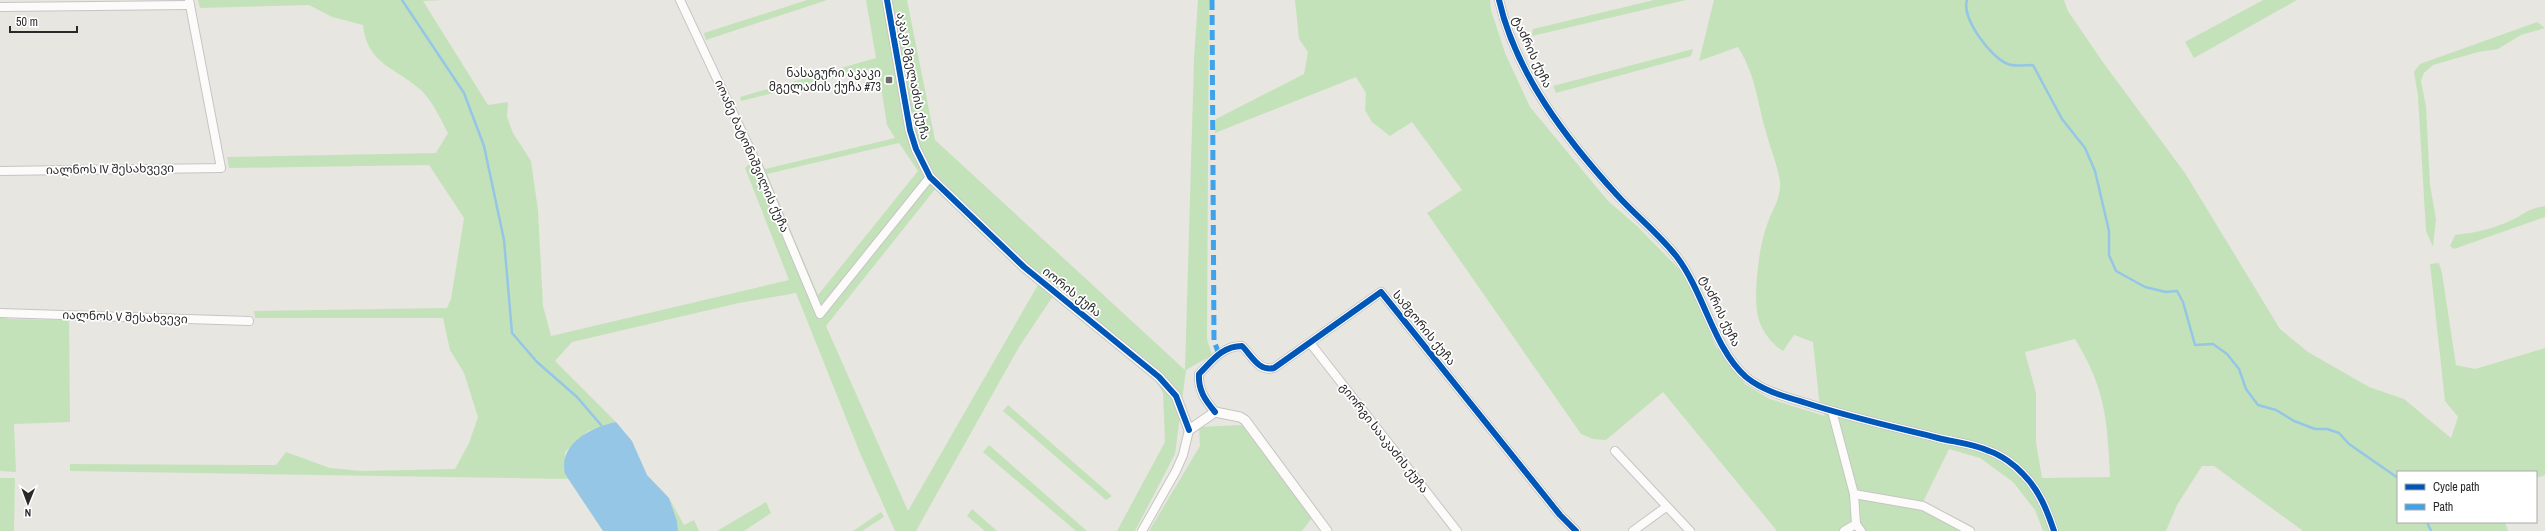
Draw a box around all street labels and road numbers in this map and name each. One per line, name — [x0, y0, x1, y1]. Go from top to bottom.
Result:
street label: აკაკი მგელაძის ქუჩა — [893, 11, 933, 141]
street label: ტაძრის ქუჩა — [1508, 13, 1556, 91]
street label: იოანე ბატონიშვილის ქუჩა — [711, 77, 793, 235]
street label: იალნოს IV შესახვევი — [46, 160, 174, 178]
street label: იორის ქუჩა — [1039, 263, 1105, 321]
street label: ტაძრის ქუჩა — [1696, 273, 1744, 349]
street label: სამგორის ქუჩა — [1389, 287, 1459, 369]
street label: იალნოს V შესახვევი — [62, 307, 188, 327]
street label: გიორგი სააკაძის ქუჩა — [1336, 380, 1432, 496]

